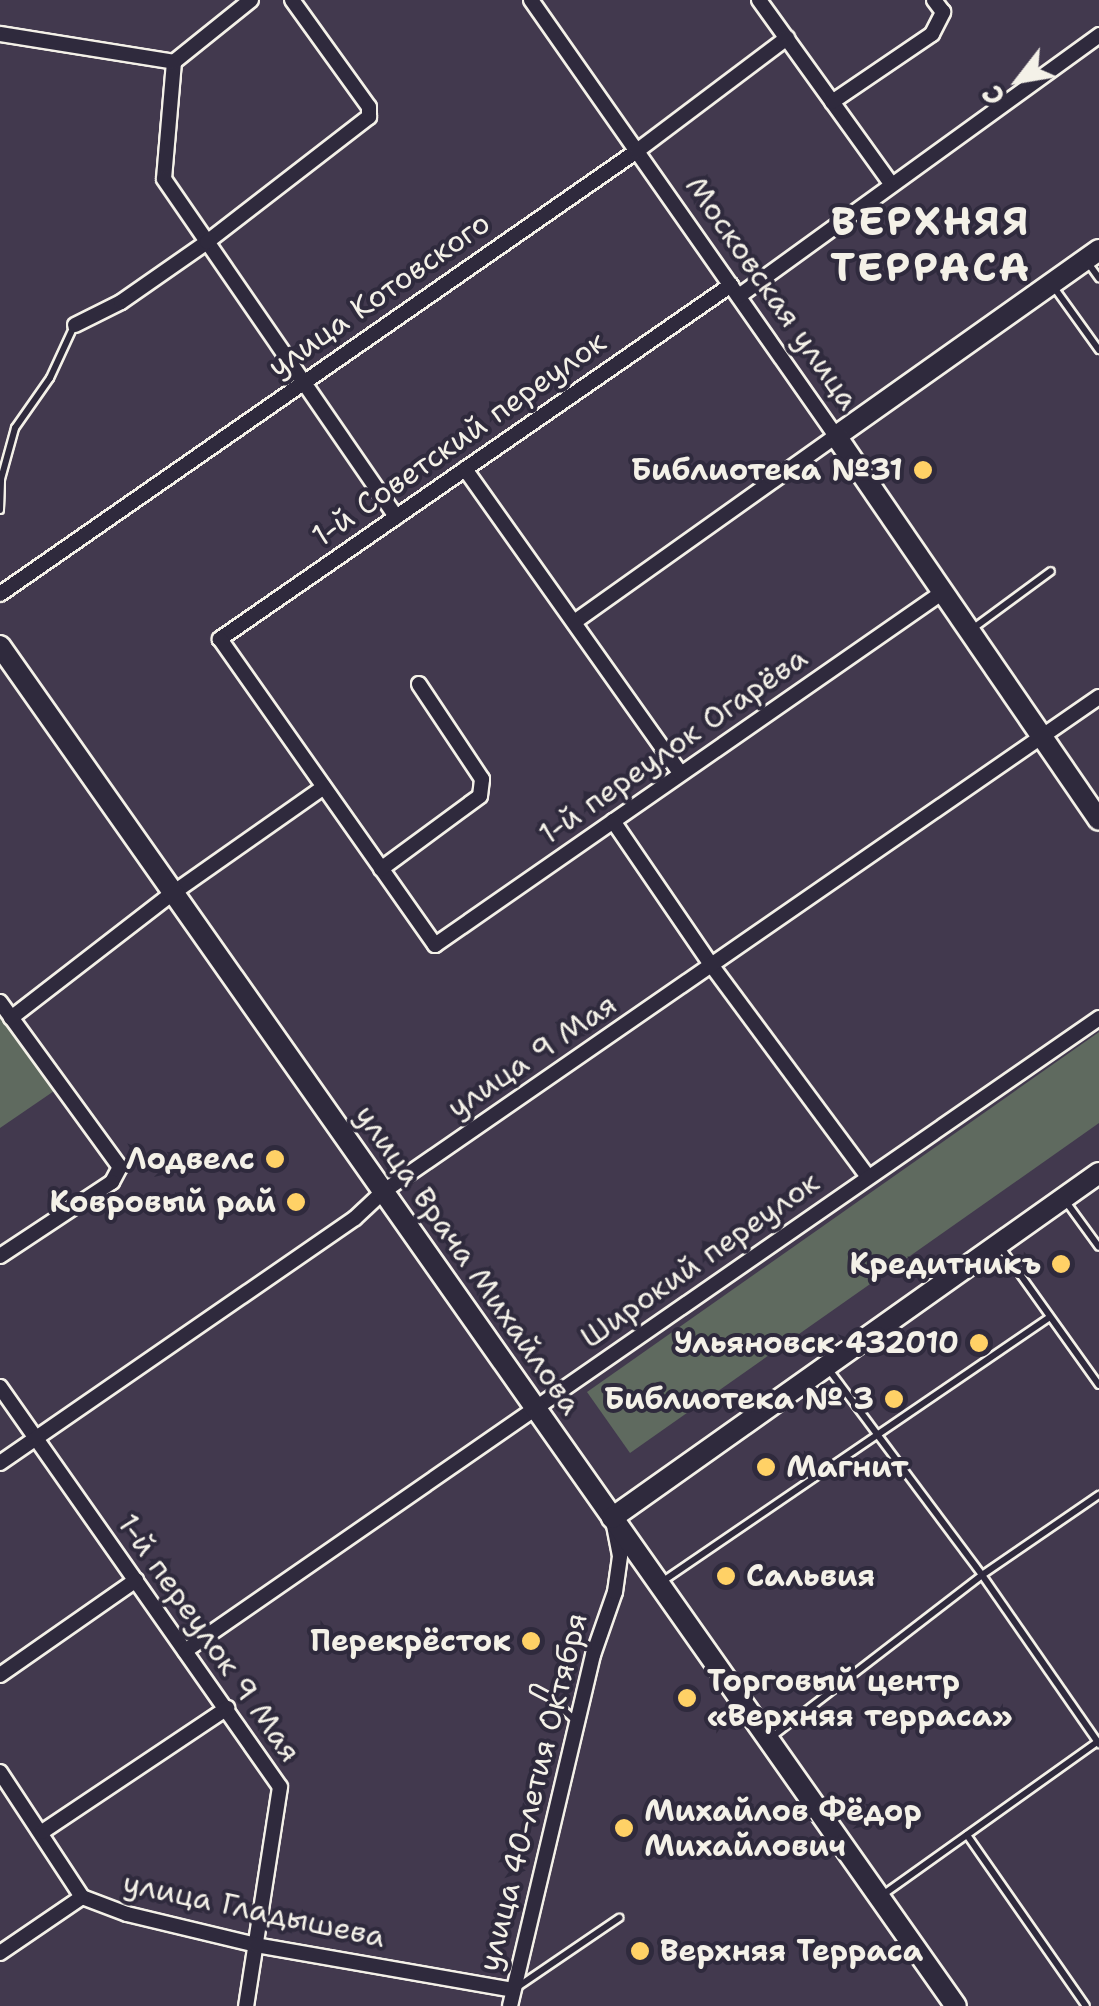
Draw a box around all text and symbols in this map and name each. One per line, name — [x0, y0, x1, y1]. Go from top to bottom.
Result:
north arrow — [969, 30, 1069, 130]
text: С — [973, 78, 1014, 113]
street label: Московская улица — [678, 169, 866, 417]
district label: ВЕРХНЯЯ ТЕРРАСА — [830, 197, 1032, 291]
street label: улица Котовского — [261, 205, 497, 385]
street label: 1-й Советский переулок — [305, 324, 613, 554]
place label: Библиотека №31 — [631, 452, 903, 488]
marker: Библиотека №31 — [912, 459, 934, 481]
street label: 1-й переулок Огарёва — [532, 640, 814, 852]
street label: улица 9 Мая — [441, 986, 623, 1126]
street label: улица Врача Михайлова — [347, 1098, 589, 1422]
place label: Лодвелс — [126, 1141, 255, 1177]
marker: Лодвелс — [264, 1148, 286, 1170]
street label: Широкий переулок — [574, 1164, 826, 1356]
place label: Ковровый рай — [49, 1184, 276, 1220]
marker: Ковровый рай — [285, 1191, 307, 1213]
place label: Кредитникъ — [850, 1246, 1041, 1282]
marker: Кредитникъ — [1050, 1253, 1072, 1275]
place label: Ульяновск 432010 — [674, 1325, 959, 1361]
marker: Ульяновск 432010 — [968, 1332, 990, 1354]
place label: Библиотека № 3 — [604, 1381, 874, 1417]
marker: Библиотека № 3 — [883, 1388, 905, 1410]
place label: Магнит — [786, 1449, 909, 1485]
marker: Магнит — [755, 1456, 777, 1478]
street label: 1-й переулок 9 Мая — [110, 1507, 308, 1769]
place label: Сальвия — [746, 1558, 875, 1594]
marker: Сальвия — [715, 1565, 737, 1587]
street label: улица 40-летия Октября — [471, 1609, 595, 1975]
place label: Перекрёсток — [310, 1623, 511, 1659]
marker: Перекрёсток — [520, 1630, 542, 1652]
place label: Торговый центр «Верхняя терраса» — [707, 1663, 1013, 1734]
marker: Торговый центр «Верхняя терраса» — [676, 1687, 698, 1709]
place label: Михайлов Фёдор Михайлович — [644, 1793, 922, 1864]
marker: Михайлов Фёдор Михайлович — [613, 1817, 635, 1839]
street label: улица Гладышева — [120, 1865, 388, 1955]
place label: Верхняя Терраса — [660, 1933, 923, 1969]
marker: Верхняя Терраса — [629, 1940, 651, 1962]

